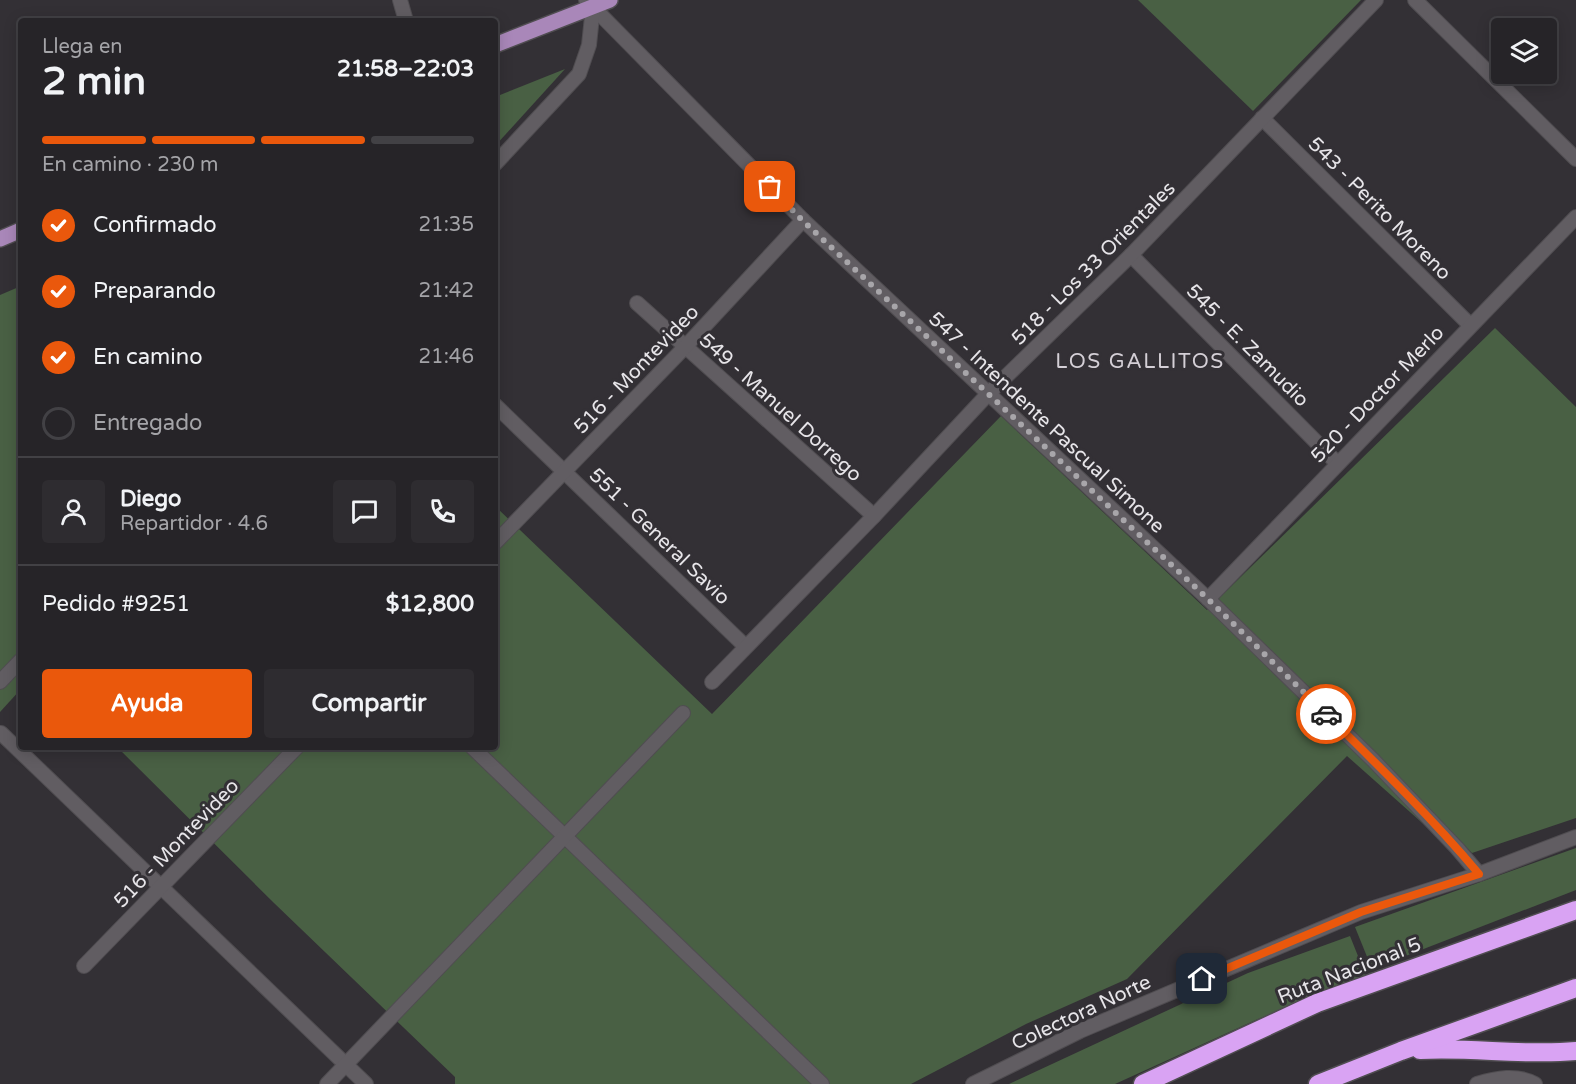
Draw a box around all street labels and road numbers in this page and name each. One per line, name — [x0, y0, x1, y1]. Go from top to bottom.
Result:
street label: 543 - Perito Moreno — [1303, 132, 1456, 285]
street label: 518 - Los 33 Orientales — [1007, 177, 1181, 351]
street label: 545 - E. Zamudio — [1181, 279, 1314, 412]
street label: 516 - Montevideo — [569, 300, 704, 439]
street label: 547 - Intendente Pascual Simone — [923, 307, 1169, 538]
street label: 520 - Doctor Merlo — [1306, 321, 1449, 468]
street label: 549 - Manuel Dorrego — [694, 328, 867, 487]
street label: 551 - General Savio — [584, 463, 735, 610]
street label: 516 - Montevideo — [109, 774, 244, 913]
street label: Ruta Nacional 5 — [1274, 933, 1425, 1009]
street label: Colectora Norte — [1008, 970, 1155, 1056]

